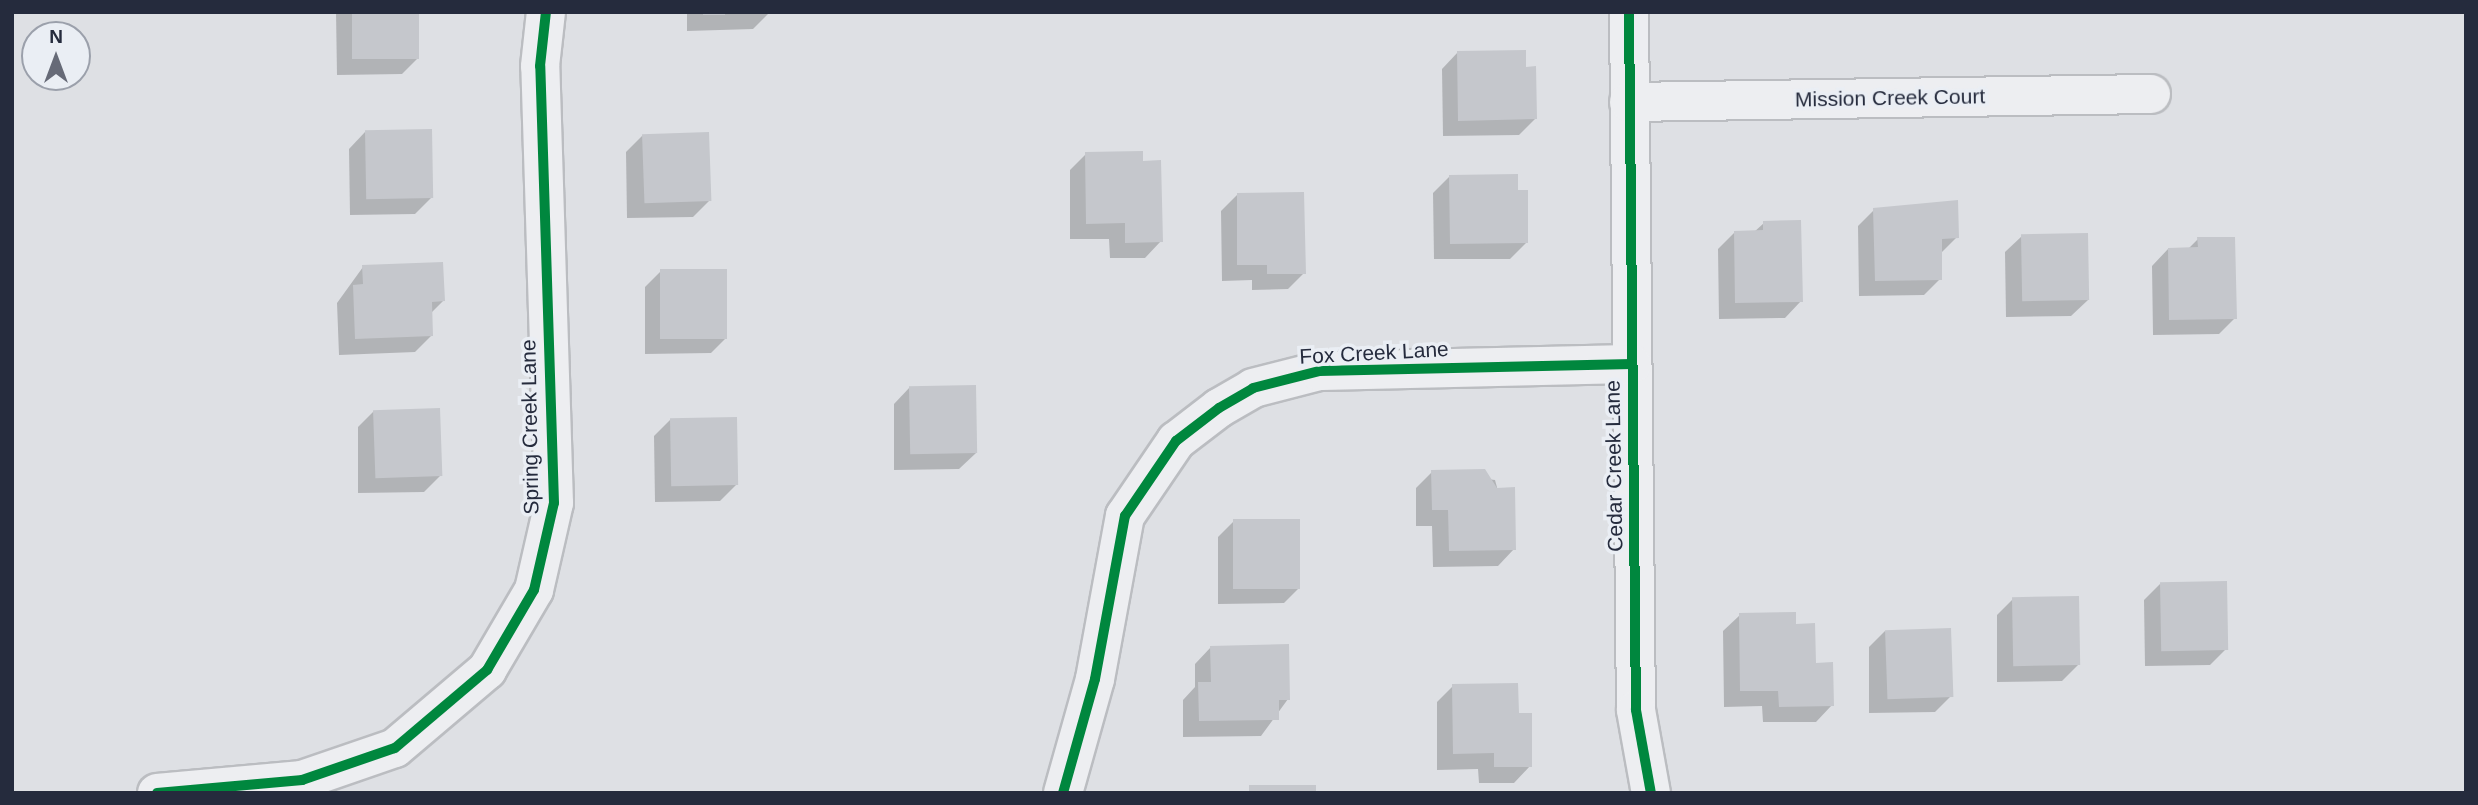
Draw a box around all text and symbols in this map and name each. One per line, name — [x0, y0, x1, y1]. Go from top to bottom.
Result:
north arrow — [21, 21, 91, 91]
text: N — [49, 26, 63, 47]
street label: Mission Creek Court — [1795, 84, 1985, 112]
street label: Fox Creek Lane — [1299, 337, 1449, 369]
street label: Spring Creek Lane — [516, 339, 544, 515]
street label: Cedar Creek Lane — [1600, 380, 1628, 552]

